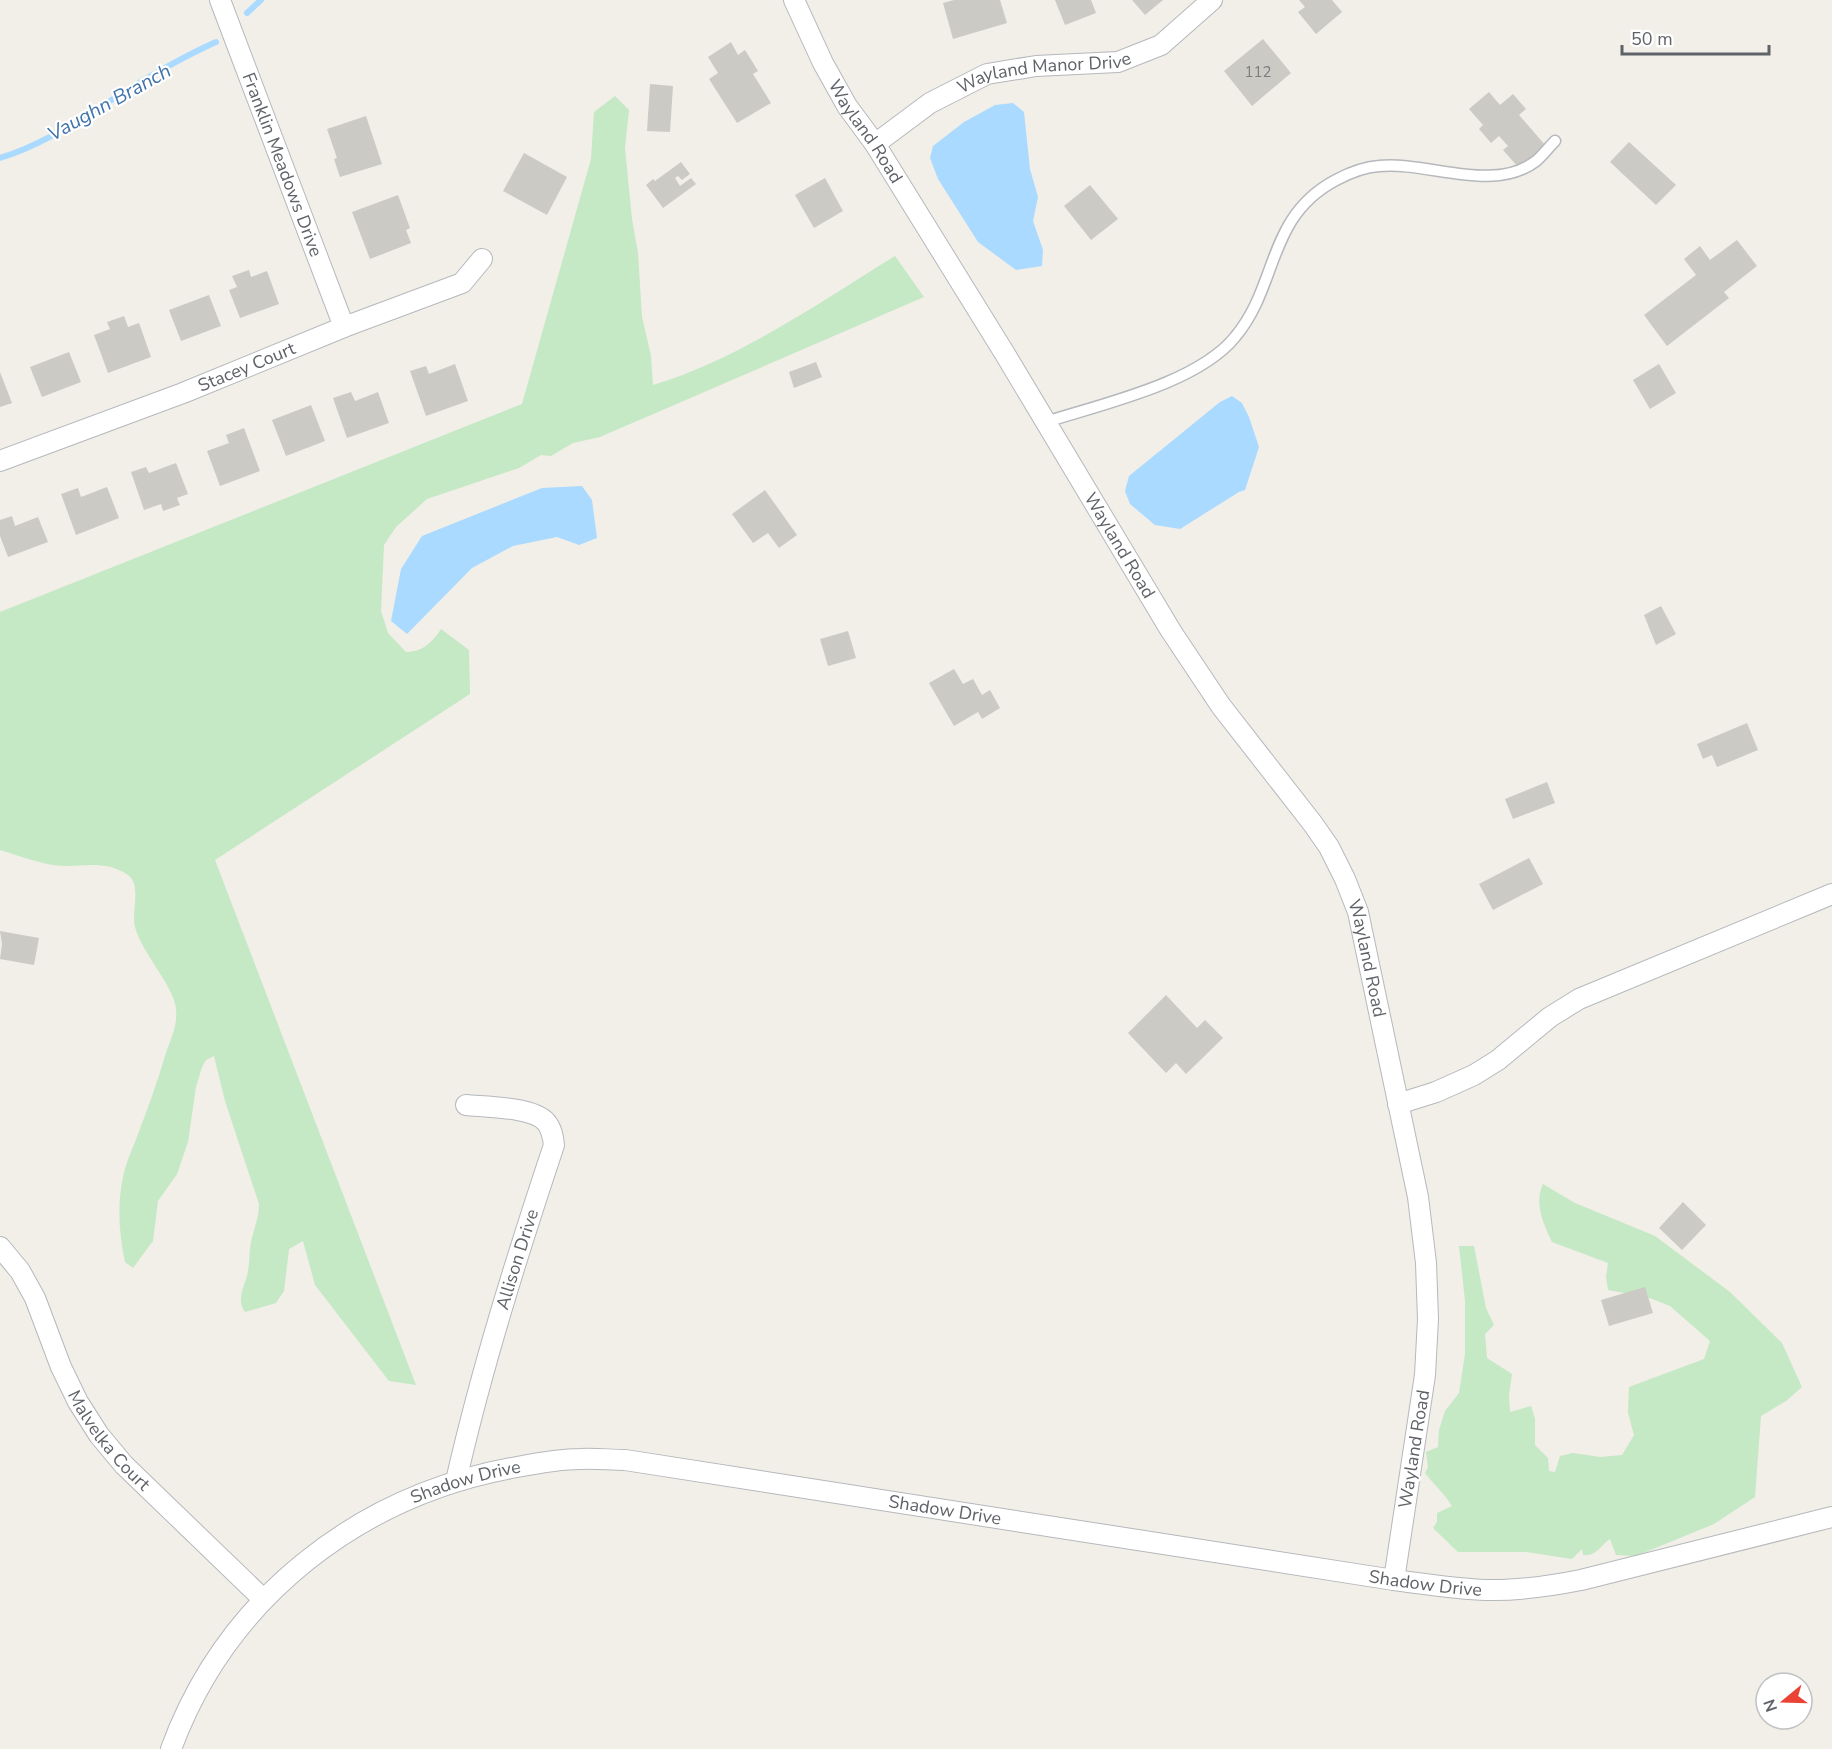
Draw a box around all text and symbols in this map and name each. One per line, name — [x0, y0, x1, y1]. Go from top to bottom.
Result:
scale bar — [1622, 18, 1769, 56]
text: 50 m — [1631, 27, 1673, 51]
street label: Wayland Manor Drive — [953, 46, 1135, 99]
water label: Vaughn Branch — [43, 57, 176, 148]
house number: 112 — [1244, 62, 1272, 82]
street label: Franklin Meadows Drive — [237, 69, 328, 260]
street label: Wayland Road — [823, 75, 908, 188]
street label: Stacey Court — [194, 336, 300, 398]
street label: Wayland Road — [1079, 488, 1161, 603]
street label: Wayland Road — [1342, 896, 1392, 1019]
street label: Allison Drive — [490, 1206, 544, 1313]
street label: Malvelka Court — [62, 1386, 156, 1496]
street label: Wayland Road — [1393, 1388, 1435, 1510]
street label: Shadow Drive — [407, 1455, 522, 1509]
street label: Shadow Drive — [887, 1489, 1003, 1531]
street label: Shadow Drive — [1367, 1564, 1483, 1602]
north arrow — [1754, 1671, 1814, 1731]
text: N — [1758, 1696, 1783, 1715]

